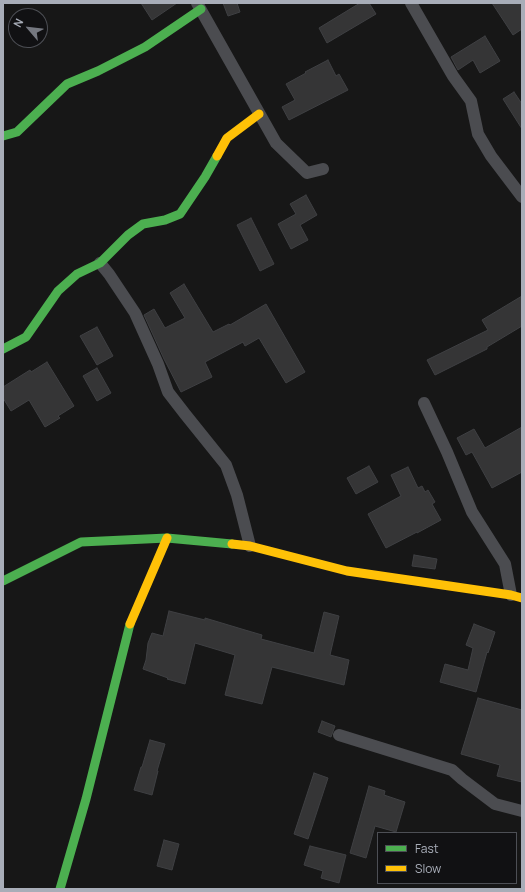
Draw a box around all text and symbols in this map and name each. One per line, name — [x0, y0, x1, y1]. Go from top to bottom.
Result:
north arrow — [8, 8, 48, 48]
text: N — [9, 16, 26, 30]
legend — [377, 832, 517, 884]
text: Fast — [415, 840, 439, 857]
text: Slow — [415, 860, 441, 877]

